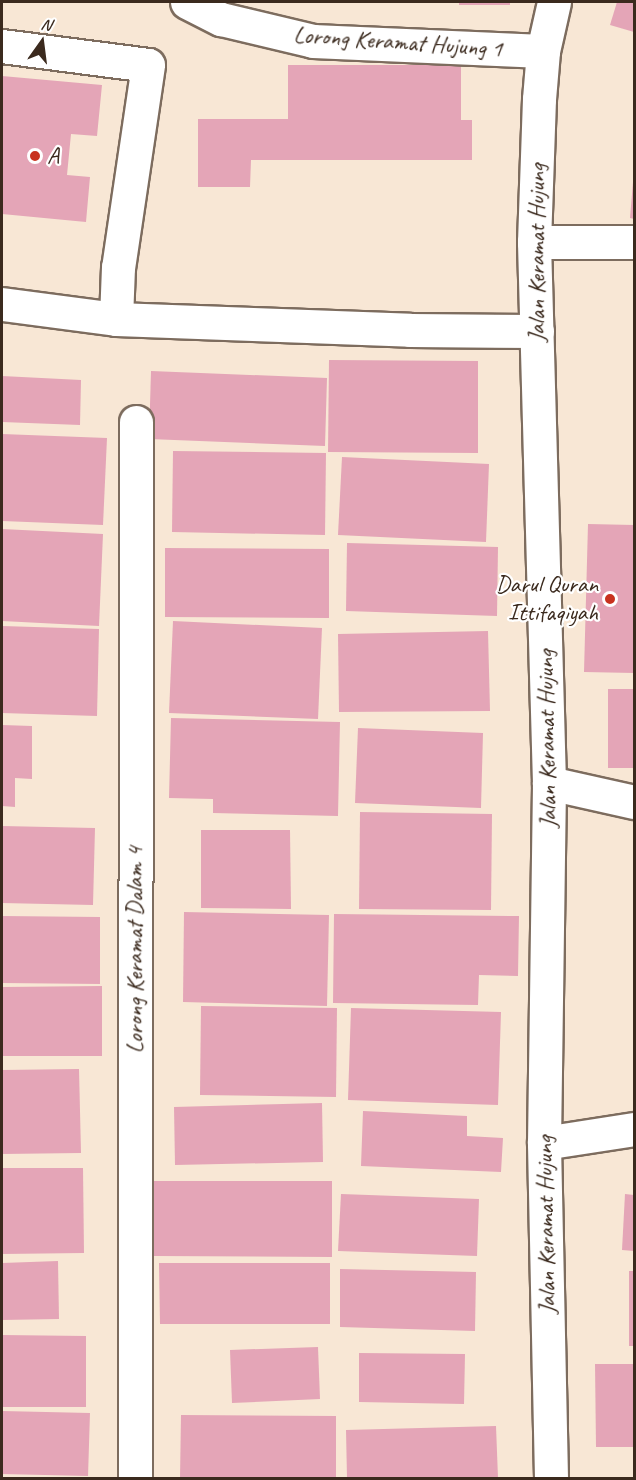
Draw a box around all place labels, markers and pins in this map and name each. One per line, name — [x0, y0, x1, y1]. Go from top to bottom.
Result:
place label: A — [47, 142, 59, 170]
marker: A — [28, 149, 42, 163]
place label: Darul Quran Ittifaqiyah — [496, 571, 598, 627]
marker: Darul Quran Ittifaqiyah — [603, 592, 617, 606]

